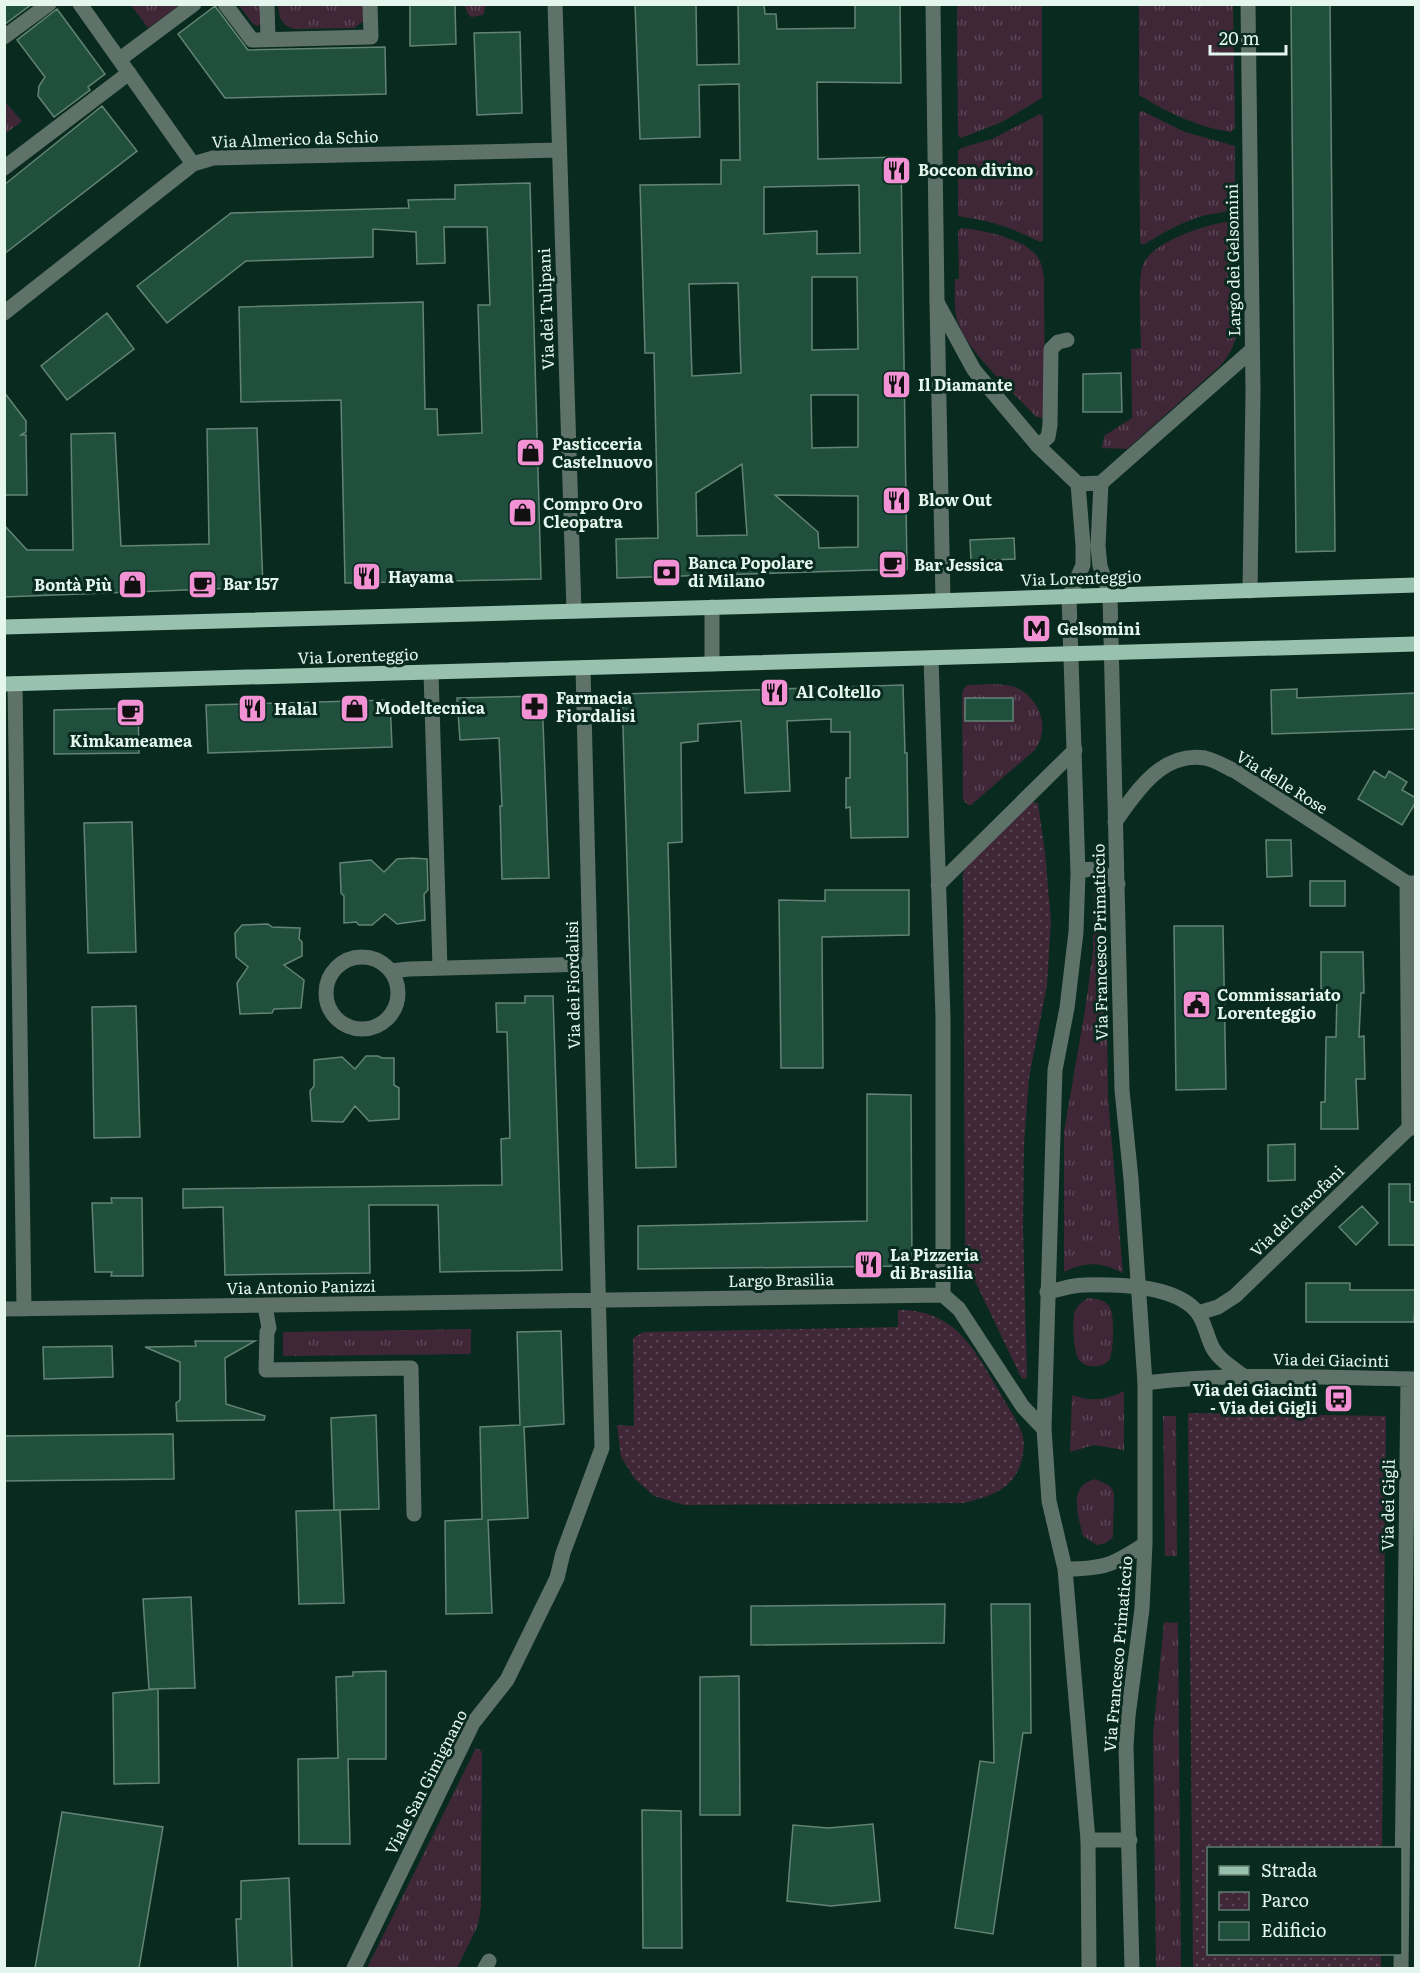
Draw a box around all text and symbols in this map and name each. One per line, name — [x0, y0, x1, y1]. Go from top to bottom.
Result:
scale bar — [1210, 18, 1286, 56]
text: 20 m — [1219, 24, 1260, 51]
street label: Via Almerico da Schio — [211, 123, 379, 153]
restaurant icon: Boccon divino — [881, 154, 913, 186]
place label: Boccon divino — [918, 157, 1033, 181]
street label: Largo dei Gelsomini — [1219, 184, 1245, 336]
street label: Via dei Tulipani — [531, 248, 559, 370]
restaurant icon: Il Diamante — [881, 369, 913, 401]
place label: Il Diamante — [918, 372, 1013, 396]
place label: Pasticceria Castelnuovo — [552, 431, 653, 473]
shop icon: Pasticceria Castelnuovo — [515, 437, 547, 469]
restaurant icon: Blow Out — [881, 484, 913, 516]
place label: Blow Out — [918, 487, 992, 511]
place label: Compro Oro Cleopatra — [543, 491, 643, 533]
shop icon: Compro Oro Cleopatra — [506, 497, 538, 529]
cafe icon: Bar Jessica — [877, 549, 909, 581]
place label: Banca Popolare di Milano — [688, 550, 813, 592]
place label: Bar Jessica — [914, 552, 1004, 576]
bank icon: Banca Popolare di Milano — [651, 556, 683, 588]
restaurant icon: Hayama — [351, 561, 383, 593]
street label: Via Lorenteggio — [1020, 563, 1142, 591]
place label: Hayama — [388, 564, 454, 588]
cafe icon: Bar 157 — [186, 568, 218, 600]
shop icon: Bontà Più — [117, 569, 149, 601]
place label: Bar 157 — [223, 571, 279, 595]
place label: Bontà Più — [34, 572, 112, 596]
metro station icon: Gelsomini — [1020, 613, 1052, 645]
place label: Gelsomini — [1057, 616, 1141, 640]
street label: Via Lorenteggio — [297, 641, 419, 669]
restaurant icon: Al Coltello — [759, 676, 791, 708]
place label: Al Coltello — [796, 679, 881, 703]
place label: Farmacia Fiordalisi — [556, 685, 636, 727]
pharmacy icon: Farmacia Fiordalisi — [519, 691, 551, 723]
shop icon: Modeltecnica — [338, 692, 370, 724]
restaurant icon: Halal — [237, 693, 269, 725]
place label: Modeltecnica — [375, 695, 486, 719]
place label: Halal — [274, 696, 318, 720]
cafe icon: Kimkameamea — [115, 697, 147, 729]
place label: Kimkameamea — [70, 728, 193, 752]
street label: Via delle Rose — [1232, 743, 1333, 819]
street label: Via Francesco Primaticcio — [1085, 843, 1113, 1041]
street label: Via dei Fiordalisi — [559, 921, 585, 1050]
place label: Commissariato Lorenteggio — [1217, 982, 1341, 1024]
public building icon: Commissariato Lorenteggio — [1180, 988, 1212, 1020]
street label: Via dei Garofani — [1244, 1159, 1349, 1262]
place label: La Pizzeria di Brasilia — [890, 1242, 980, 1284]
restaurant icon: La Pizzeria di Brasilia — [853, 1248, 885, 1280]
street label: Largo Brasilia — [728, 1266, 834, 1292]
street label: Via Antonio Panizzi — [226, 1273, 376, 1299]
street label: Via dei Giacinti — [1273, 1346, 1389, 1372]
place label: Via dei Giacinti - Via dei Gigli — [1193, 1377, 1317, 1419]
bus stop icon: Via dei Giacinti - Via dei Gigli — [1322, 1383, 1354, 1415]
street label: Via dei Gigli — [1374, 1459, 1400, 1551]
street label: Via Francesco Primaticcio — [1096, 1555, 1138, 1753]
street label: Viale San Gimignano — [378, 1705, 472, 1858]
legend — [1207, 1847, 1402, 1955]
text: Strada — [1261, 1856, 1318, 1883]
text: Parco — [1261, 1886, 1309, 1913]
text: Edificio — [1261, 1916, 1327, 1943]

